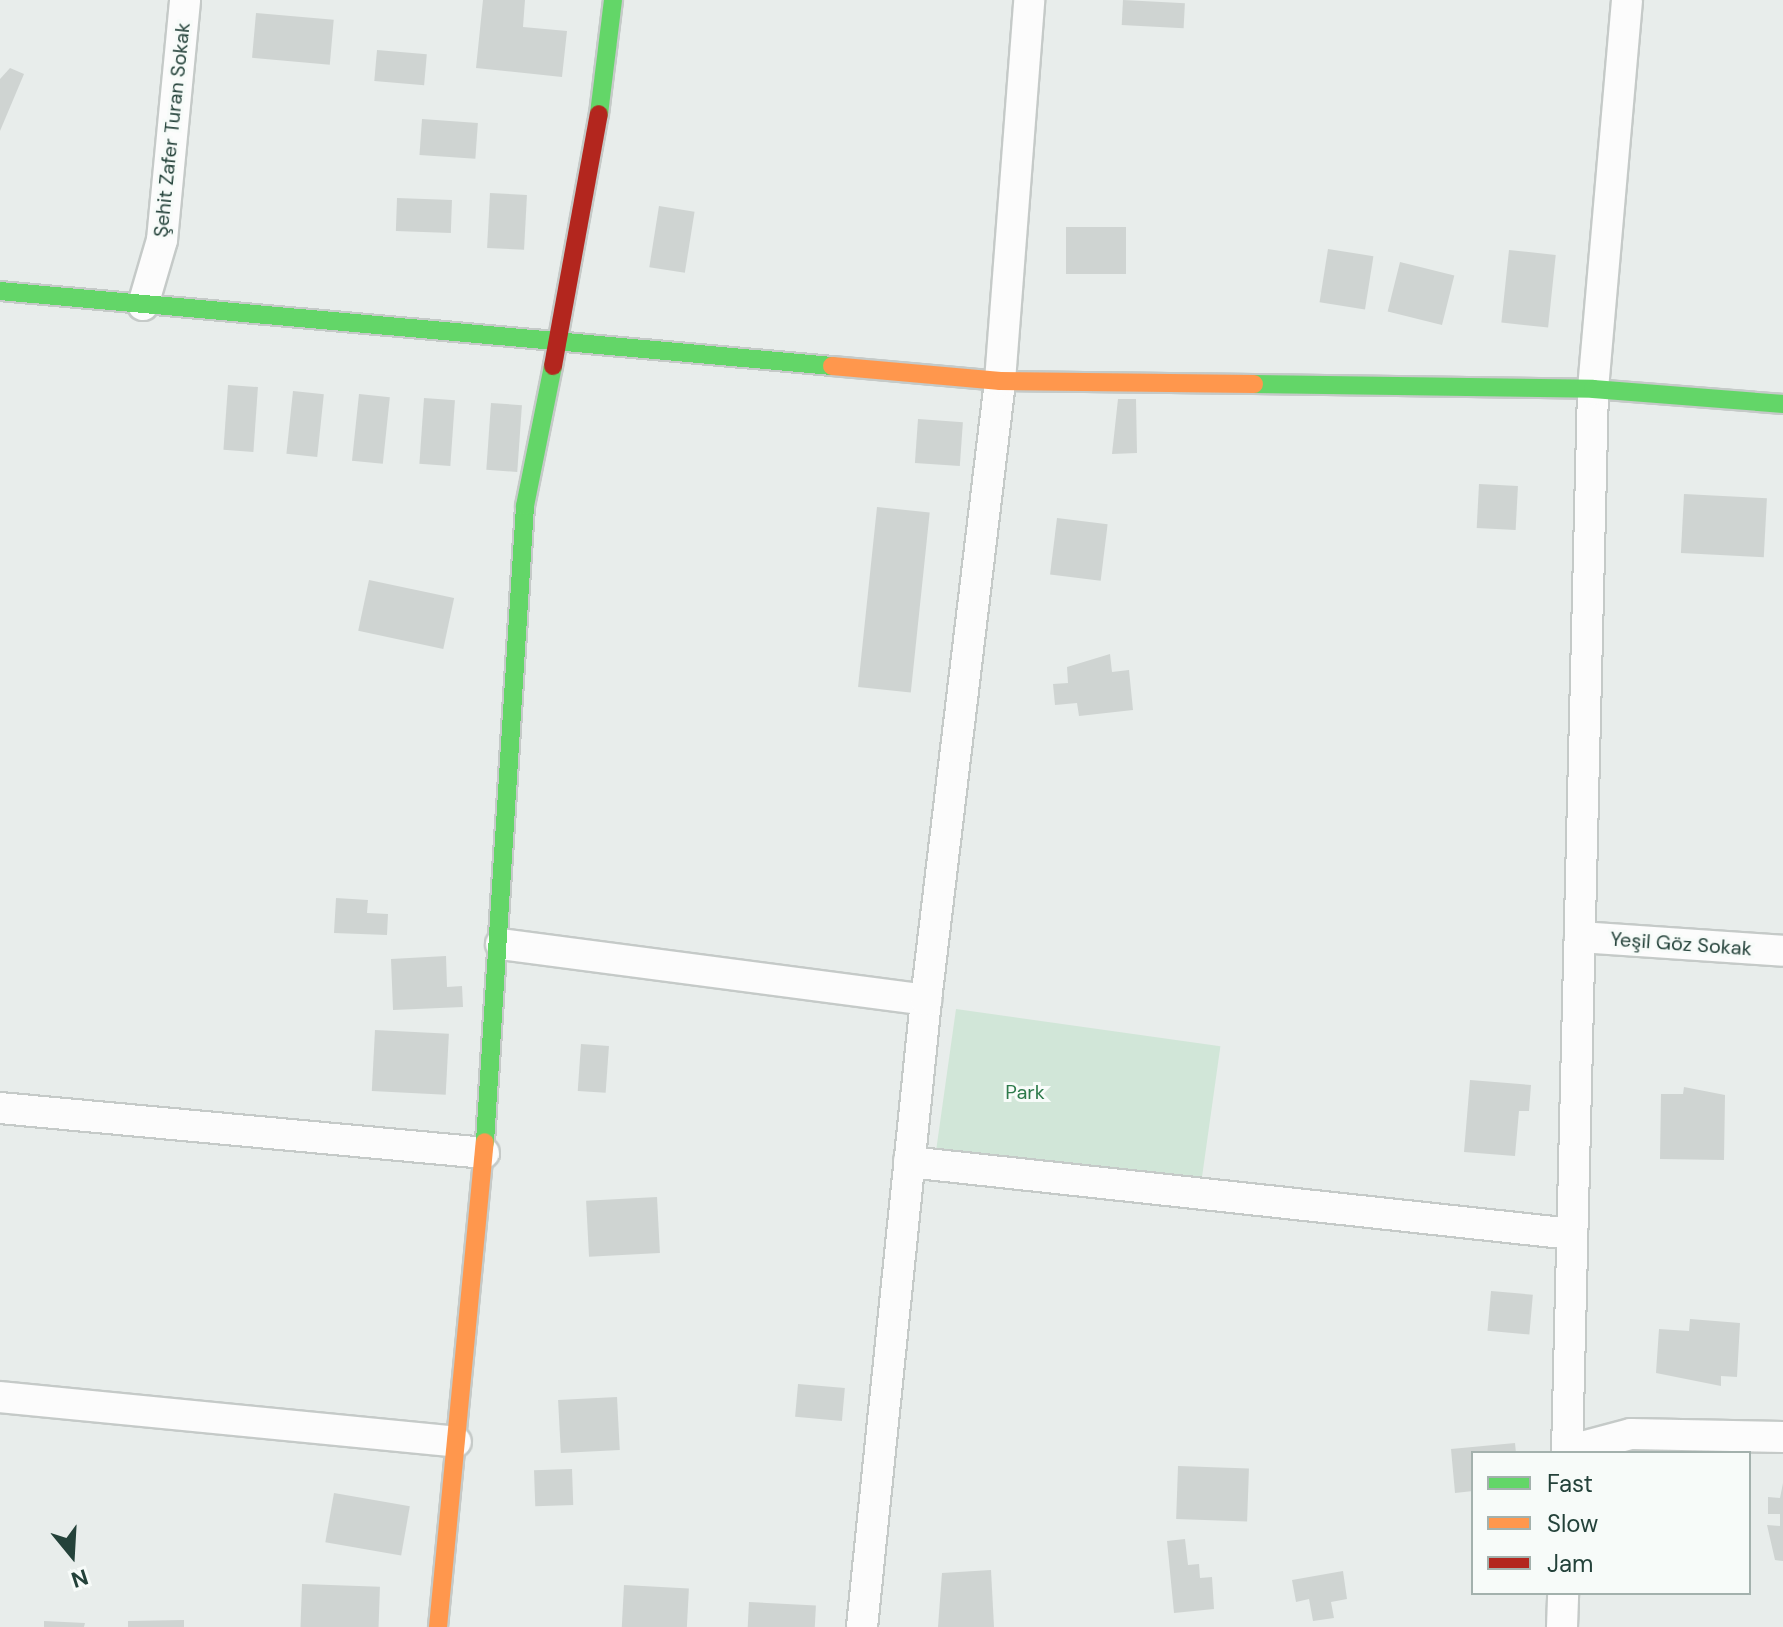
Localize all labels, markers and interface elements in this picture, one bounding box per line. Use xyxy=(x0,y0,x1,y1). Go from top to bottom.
street label: Şehit Zafer Turan Sokak xyxy=(149,21,195,239)
street label: Yeşil Göz Sokak xyxy=(1609,927,1753,961)
park label: Park xyxy=(1005,1080,1045,1104)
legend xyxy=(1471,1451,1751,1595)
text: Fast xyxy=(1547,1468,1593,1499)
text: Slow xyxy=(1547,1508,1598,1539)
north arrow xyxy=(32,1515,112,1595)
text: Jam xyxy=(1547,1548,1593,1579)
text: N xyxy=(67,1562,92,1595)

